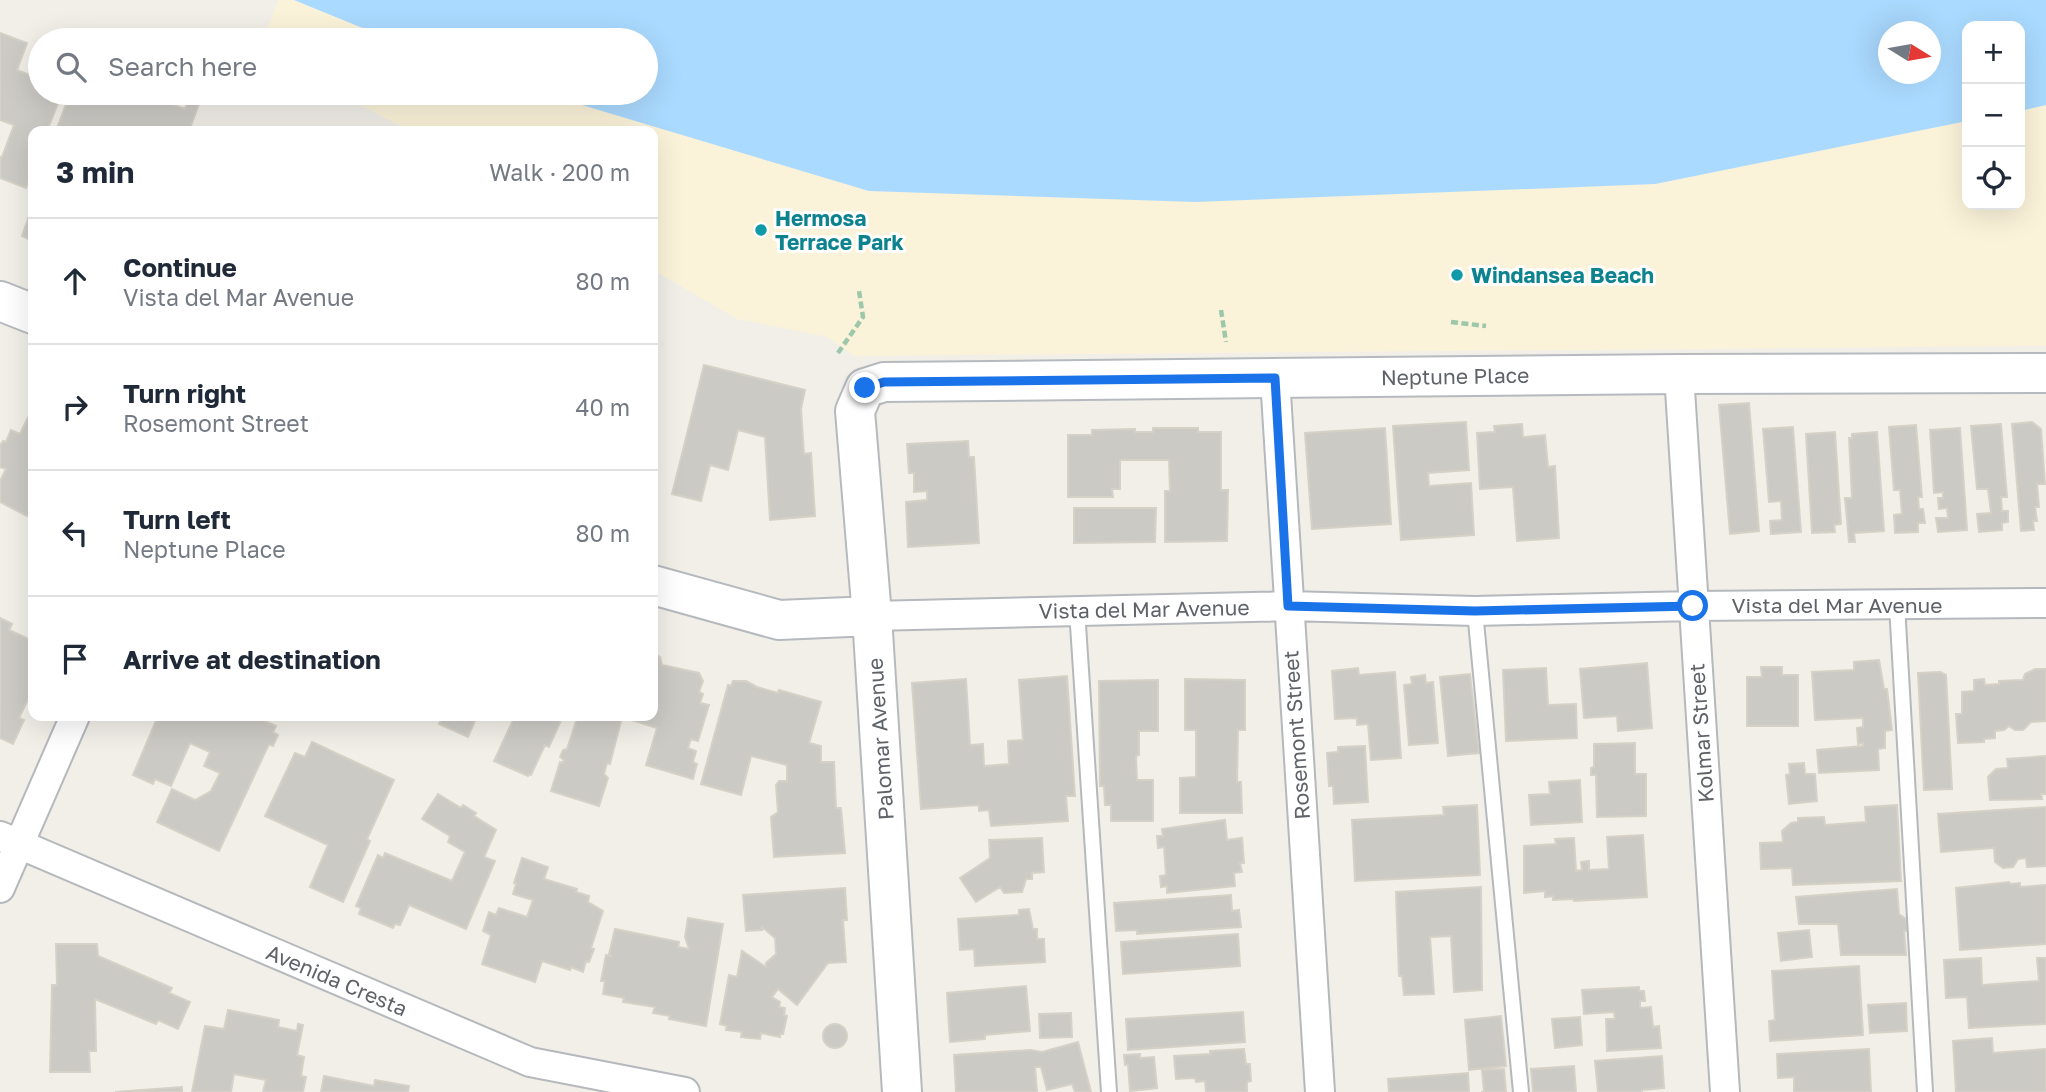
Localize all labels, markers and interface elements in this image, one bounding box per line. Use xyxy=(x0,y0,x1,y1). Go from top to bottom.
north arrow xyxy=(1878,21,1941,84)
map controls xyxy=(1962,21,2025,210)
button: + xyxy=(1962,21,2025,84)
search box xyxy=(28,28,658,105)
icon: search xyxy=(52,48,90,86)
text: Search here xyxy=(108,51,257,82)
button: − xyxy=(1962,84,2025,147)
button: locate xyxy=(1962,147,2025,210)
text: 3 min xyxy=(56,154,134,190)
text: Walk · 200 m xyxy=(489,158,630,186)
place label: Hermosa Terrace Park xyxy=(775,205,904,255)
marker: Hermosa Terrace Park xyxy=(753,222,769,238)
text: Continue xyxy=(123,252,237,283)
icon: ahead xyxy=(56,262,94,300)
place label: Windansea Beach xyxy=(1471,262,1654,288)
text: 80 m xyxy=(576,267,630,295)
marker: Windansea Beach xyxy=(1449,267,1465,283)
text: Vista del Mar Avenue xyxy=(123,283,354,311)
street label: Neptune Place xyxy=(1381,362,1529,390)
route end xyxy=(849,372,880,403)
text: Turn right xyxy=(123,378,246,409)
icon: right xyxy=(56,388,94,426)
text: 40 m xyxy=(576,393,630,421)
text: Rosemont Street xyxy=(123,409,309,437)
text: Turn left xyxy=(123,504,231,535)
icon: left xyxy=(56,514,94,552)
text: 80 m xyxy=(576,519,630,547)
text: Neptune Place xyxy=(123,535,286,563)
route start xyxy=(1677,590,1708,621)
street label: Vista del Mar Avenue xyxy=(1732,592,1942,618)
street label: Vista del Mar Avenue xyxy=(1038,594,1250,624)
icon: arrive xyxy=(56,640,94,678)
text: Arrive at destination xyxy=(123,644,381,675)
street label: Rosemont Street xyxy=(1277,649,1315,821)
street label: Palomar Avenue xyxy=(861,657,899,821)
street label: Kolmar Street xyxy=(1683,663,1719,803)
street label: Avenida Cresta xyxy=(263,939,411,1021)

